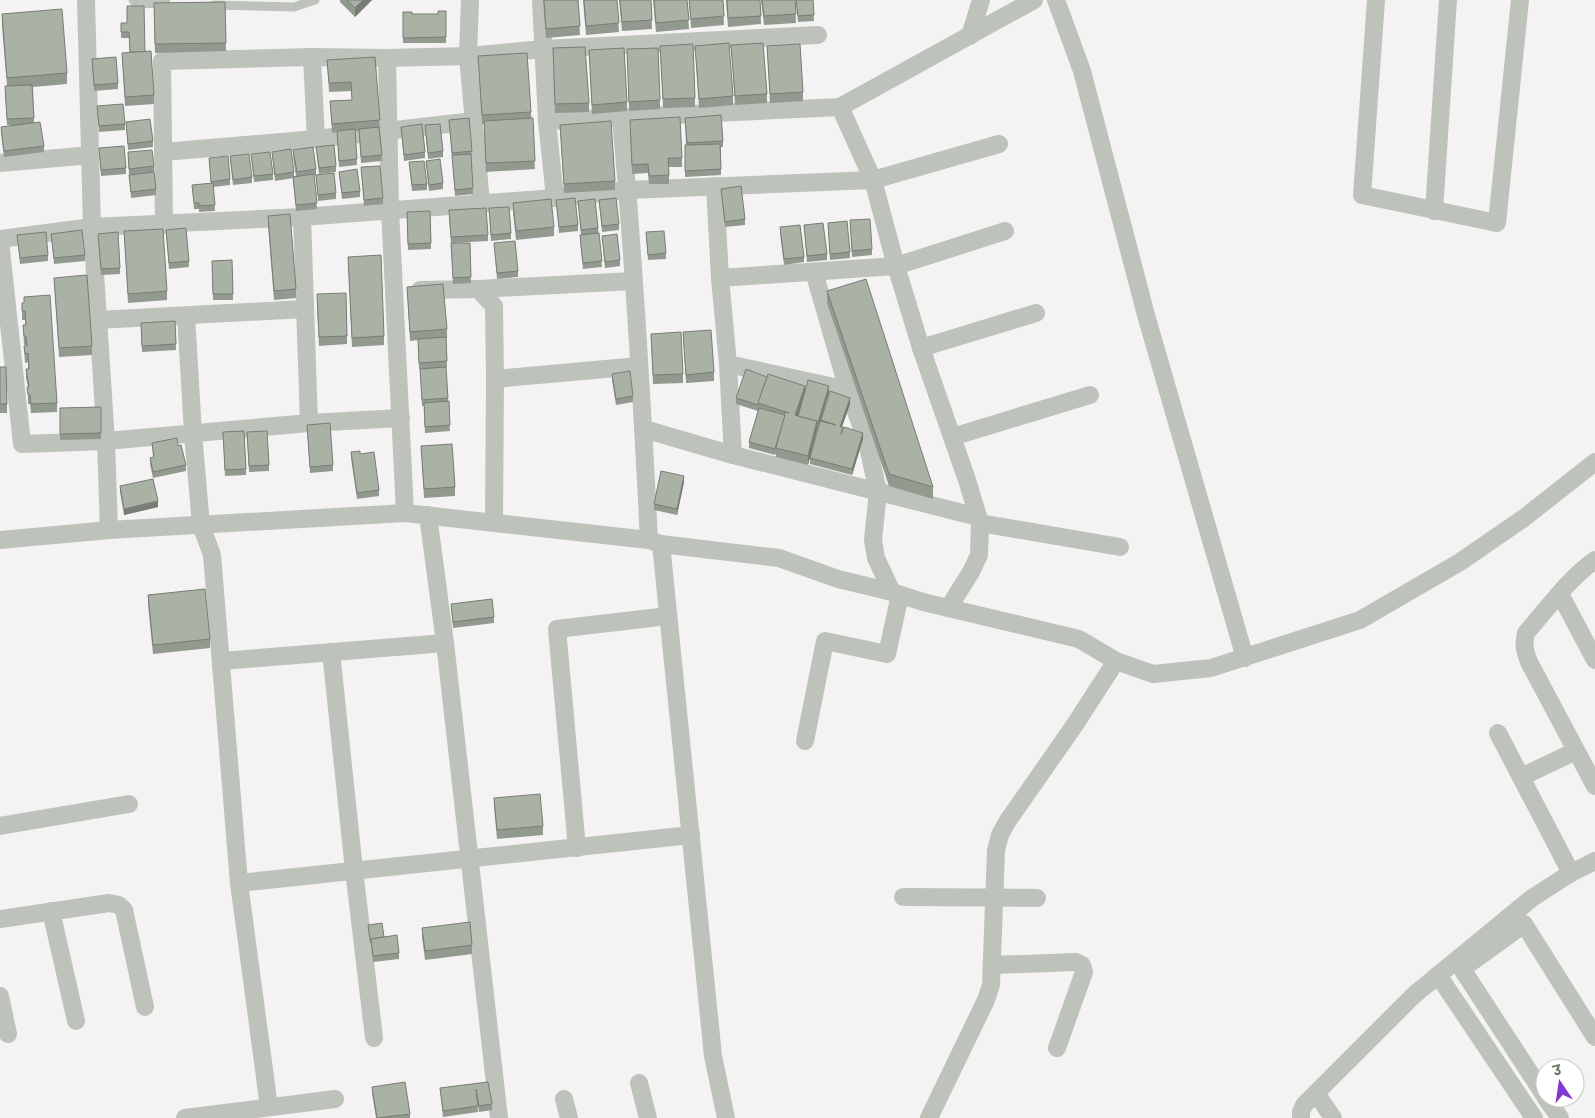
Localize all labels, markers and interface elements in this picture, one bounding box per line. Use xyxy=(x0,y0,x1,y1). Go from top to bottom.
north arrow xyxy=(1535,1058,1585,1108)
text: उ xyxy=(1550,1059,1564,1081)

